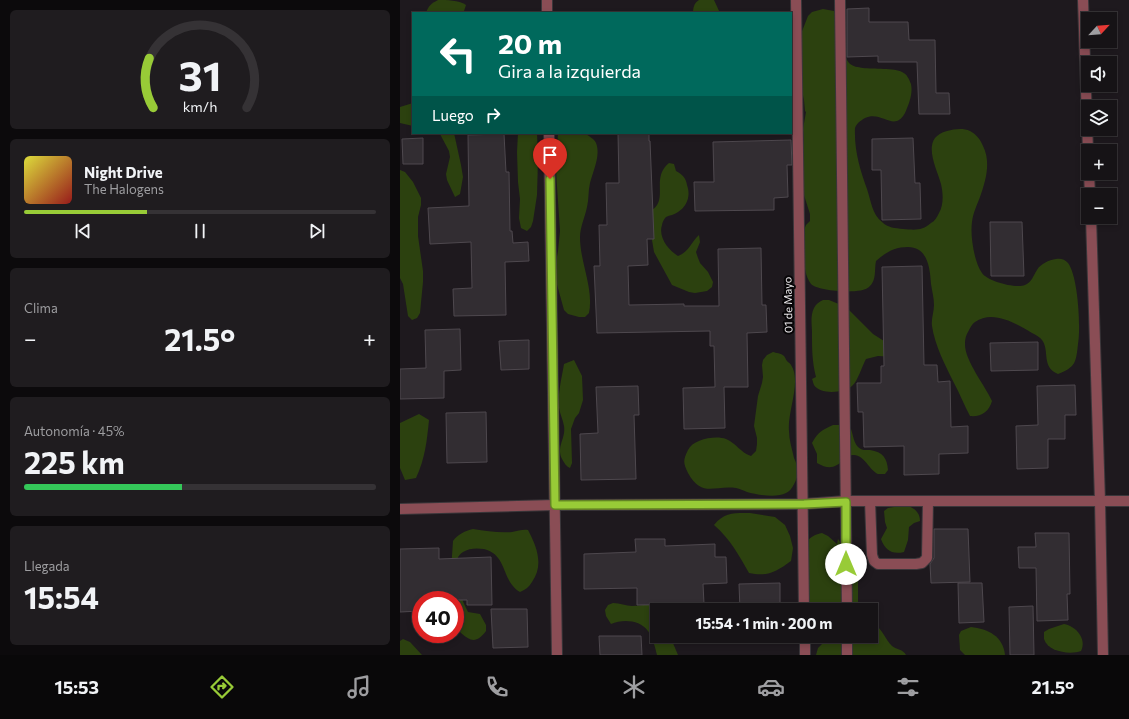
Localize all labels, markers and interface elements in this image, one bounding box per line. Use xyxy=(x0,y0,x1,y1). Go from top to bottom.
north arrow xyxy=(1081,12,1117,48)
map controls xyxy=(1081,12,1117,224)
text: 20 m xyxy=(498,26,562,60)
icon: left xyxy=(432,28,484,80)
text: 31 xyxy=(178,48,222,99)
button: sound xyxy=(1081,56,1117,92)
text: Gira a la izquierda xyxy=(498,60,641,82)
text: km/h xyxy=(183,96,217,114)
button: layers xyxy=(1081,100,1117,136)
icon: right xyxy=(482,104,504,126)
text: Luego xyxy=(432,106,474,124)
pin xyxy=(533,138,567,179)
icon: arrive xyxy=(539,144,561,166)
button: + xyxy=(1081,144,1117,180)
text: Night Drive xyxy=(84,163,163,181)
text: The Halogens xyxy=(84,181,164,197)
button: − xyxy=(1081,188,1117,224)
icon: previous xyxy=(72,220,94,242)
icon: pause xyxy=(189,220,211,242)
icon: next xyxy=(306,220,328,242)
street label: 01 de Mayo xyxy=(781,276,794,333)
text: Clima xyxy=(24,300,58,316)
text: 21.5° xyxy=(164,320,235,357)
text: − xyxy=(24,325,37,352)
text: + xyxy=(363,325,376,352)
text: Autonomía · 45% xyxy=(24,423,125,439)
text: 225 km xyxy=(24,443,125,480)
position arrow xyxy=(825,543,867,585)
text: Llegada xyxy=(24,558,70,574)
text: 15:54 xyxy=(24,578,99,615)
speed limit sign: 40 xyxy=(412,591,464,643)
text: 15:54 · 1 min · 200 m xyxy=(696,614,832,632)
icon: directions xyxy=(208,673,236,701)
icon: music xyxy=(345,673,373,701)
icon: phone xyxy=(483,673,511,701)
icon: climate xyxy=(620,673,648,701)
icon: car xyxy=(757,673,785,701)
icon: filters xyxy=(894,673,922,701)
text: 15:53 xyxy=(55,676,99,698)
text: 21.5° xyxy=(1032,676,1074,698)

